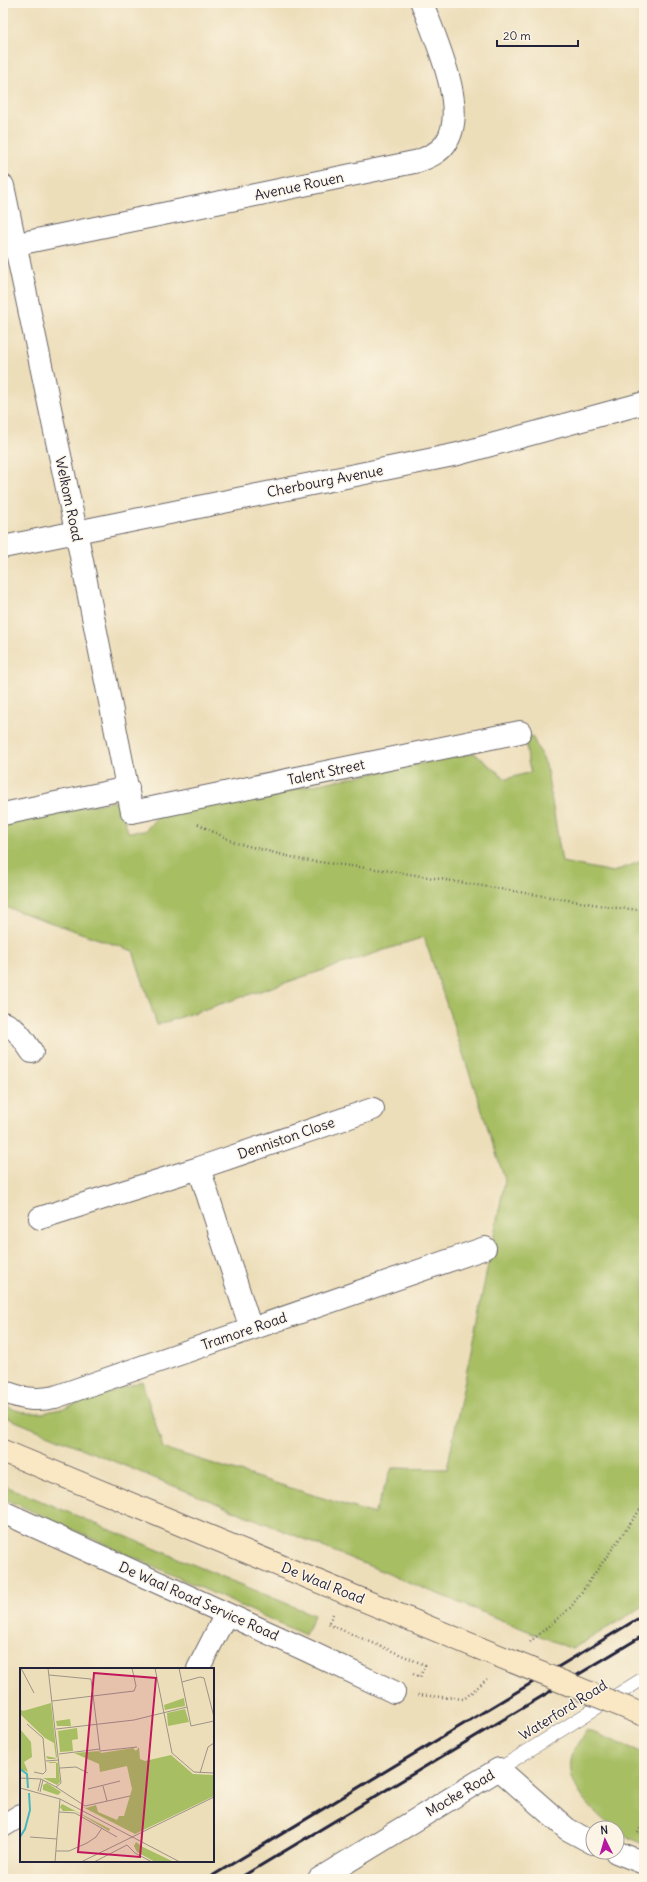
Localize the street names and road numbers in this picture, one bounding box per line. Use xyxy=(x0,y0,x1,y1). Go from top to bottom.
street label: Avenue Rouen xyxy=(253,168,345,204)
street label: Welkom Road xyxy=(51,455,87,543)
street label: Cherbourg Avenue xyxy=(265,461,385,501)
street label: Talent Street xyxy=(286,755,367,789)
street label: Denniston Close xyxy=(235,1113,337,1163)
street label: Tramore Road xyxy=(199,1308,289,1354)
street label: De Waal Road Service Road xyxy=(116,1558,282,1644)
street label: De Waal Road xyxy=(279,1558,367,1608)
street label: Waterford Road xyxy=(516,1676,610,1744)
street label: Mocke Road xyxy=(422,1765,498,1821)

